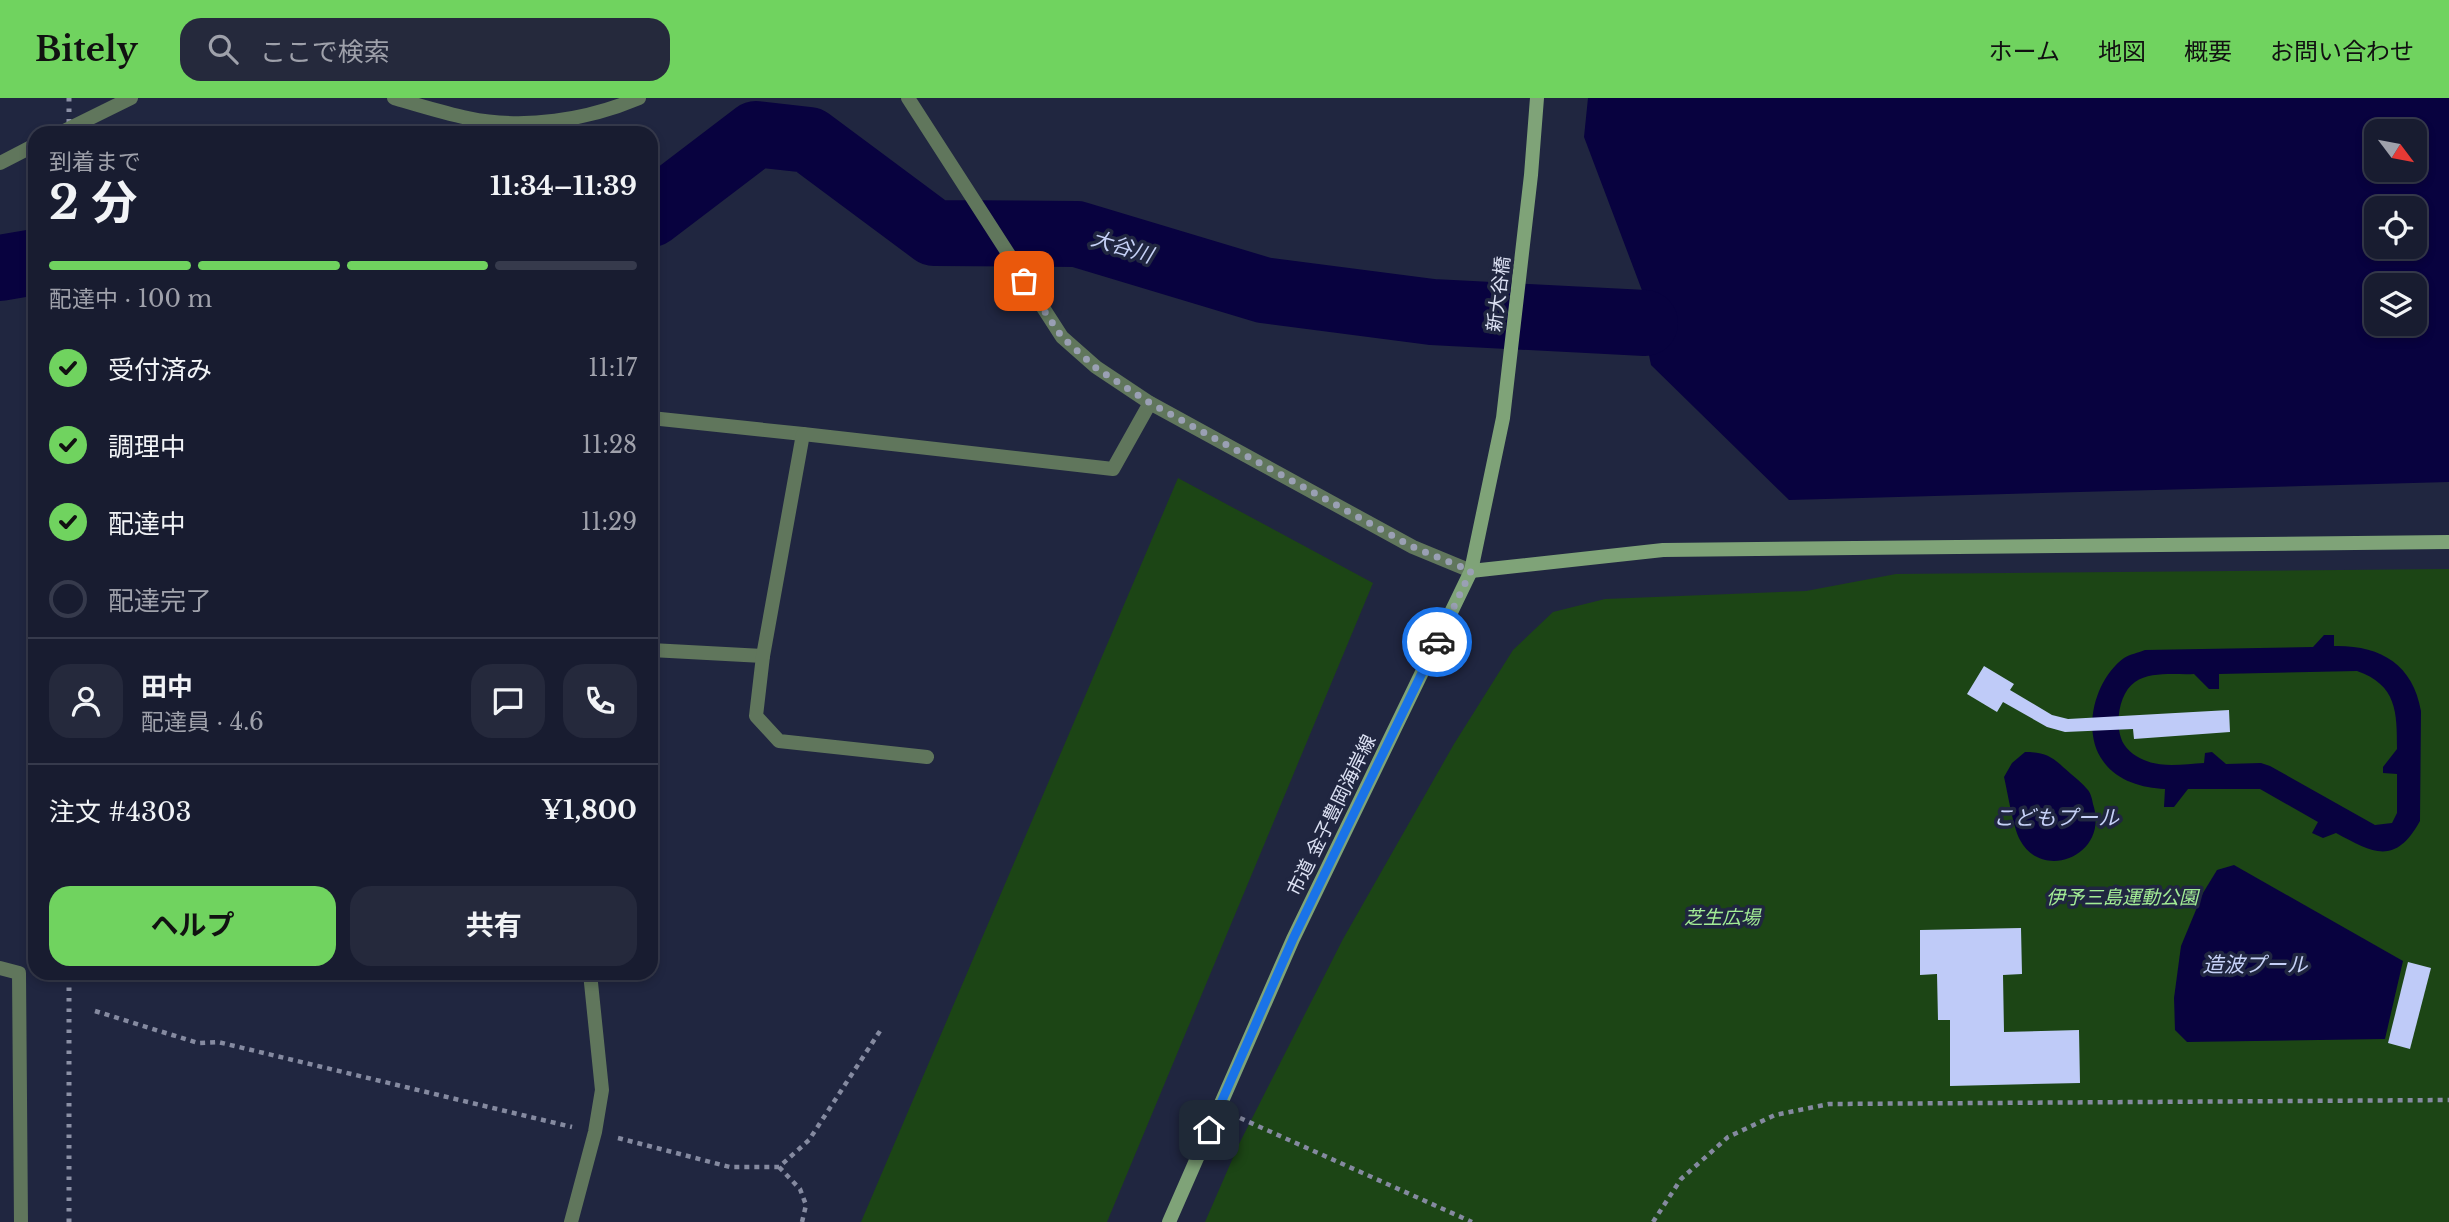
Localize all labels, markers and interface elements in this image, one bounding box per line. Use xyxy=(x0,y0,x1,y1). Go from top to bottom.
search box xyxy=(180,18,670,81)
text: Bitely xyxy=(35,29,138,70)
icon: search xyxy=(204,30,242,68)
text: ここで検索 xyxy=(260,36,390,68)
text: ホーム xyxy=(1989,37,2060,66)
text: 地図 xyxy=(2098,37,2146,66)
text: 概要 xyxy=(2184,37,2232,66)
text: お問い合わせ xyxy=(2270,37,2414,66)
north arrow xyxy=(2364,119,2427,182)
map controls xyxy=(2364,119,2427,336)
text: 到着まで xyxy=(49,148,141,176)
text: 11:34–11:39 xyxy=(490,170,637,202)
text: 2 分 xyxy=(49,174,137,231)
button: locate xyxy=(2364,196,2427,259)
water label: 大谷川 xyxy=(1088,225,1158,269)
pin xyxy=(994,251,1054,311)
street label: 新大谷橋 xyxy=(1482,255,1515,333)
icon: bag xyxy=(1005,262,1043,300)
button: layers xyxy=(2364,273,2427,336)
text: 配達中 · 100 m xyxy=(49,285,212,313)
icon: check xyxy=(49,349,87,387)
text: 受付済み xyxy=(108,354,212,386)
text: 11:17 xyxy=(588,354,637,382)
icon: check xyxy=(49,426,87,464)
text: 調理中 xyxy=(108,431,186,463)
text: 11:28 xyxy=(582,431,637,459)
icon: check xyxy=(49,503,87,541)
text: 配達中 xyxy=(108,508,186,540)
text: 11:29 xyxy=(581,508,637,536)
text: 配達完了 xyxy=(108,585,212,617)
courier xyxy=(1402,607,1472,677)
icon: car xyxy=(1418,623,1456,661)
button: person xyxy=(49,664,123,738)
button: chat xyxy=(471,664,545,738)
button: phone xyxy=(563,664,637,738)
text: 田中 xyxy=(141,671,193,703)
text: 配達員 · 4.6 xyxy=(141,708,264,736)
street label: 市道 金子豊岡海岸線 xyxy=(1282,731,1380,900)
text: ¥1,800 xyxy=(541,794,637,826)
text: 注文 #4303 xyxy=(49,796,192,828)
water label: こどもプール xyxy=(1993,805,2120,831)
button: ヘルプ xyxy=(49,886,336,966)
button: 共有 xyxy=(350,886,637,966)
park label: 伊予三島運動公園 xyxy=(2046,886,2201,909)
park label: 芝生広場 xyxy=(1684,906,1762,929)
water label: 造波プール xyxy=(2203,952,2308,978)
pin xyxy=(1179,1100,1239,1160)
icon: home xyxy=(1190,1111,1228,1149)

